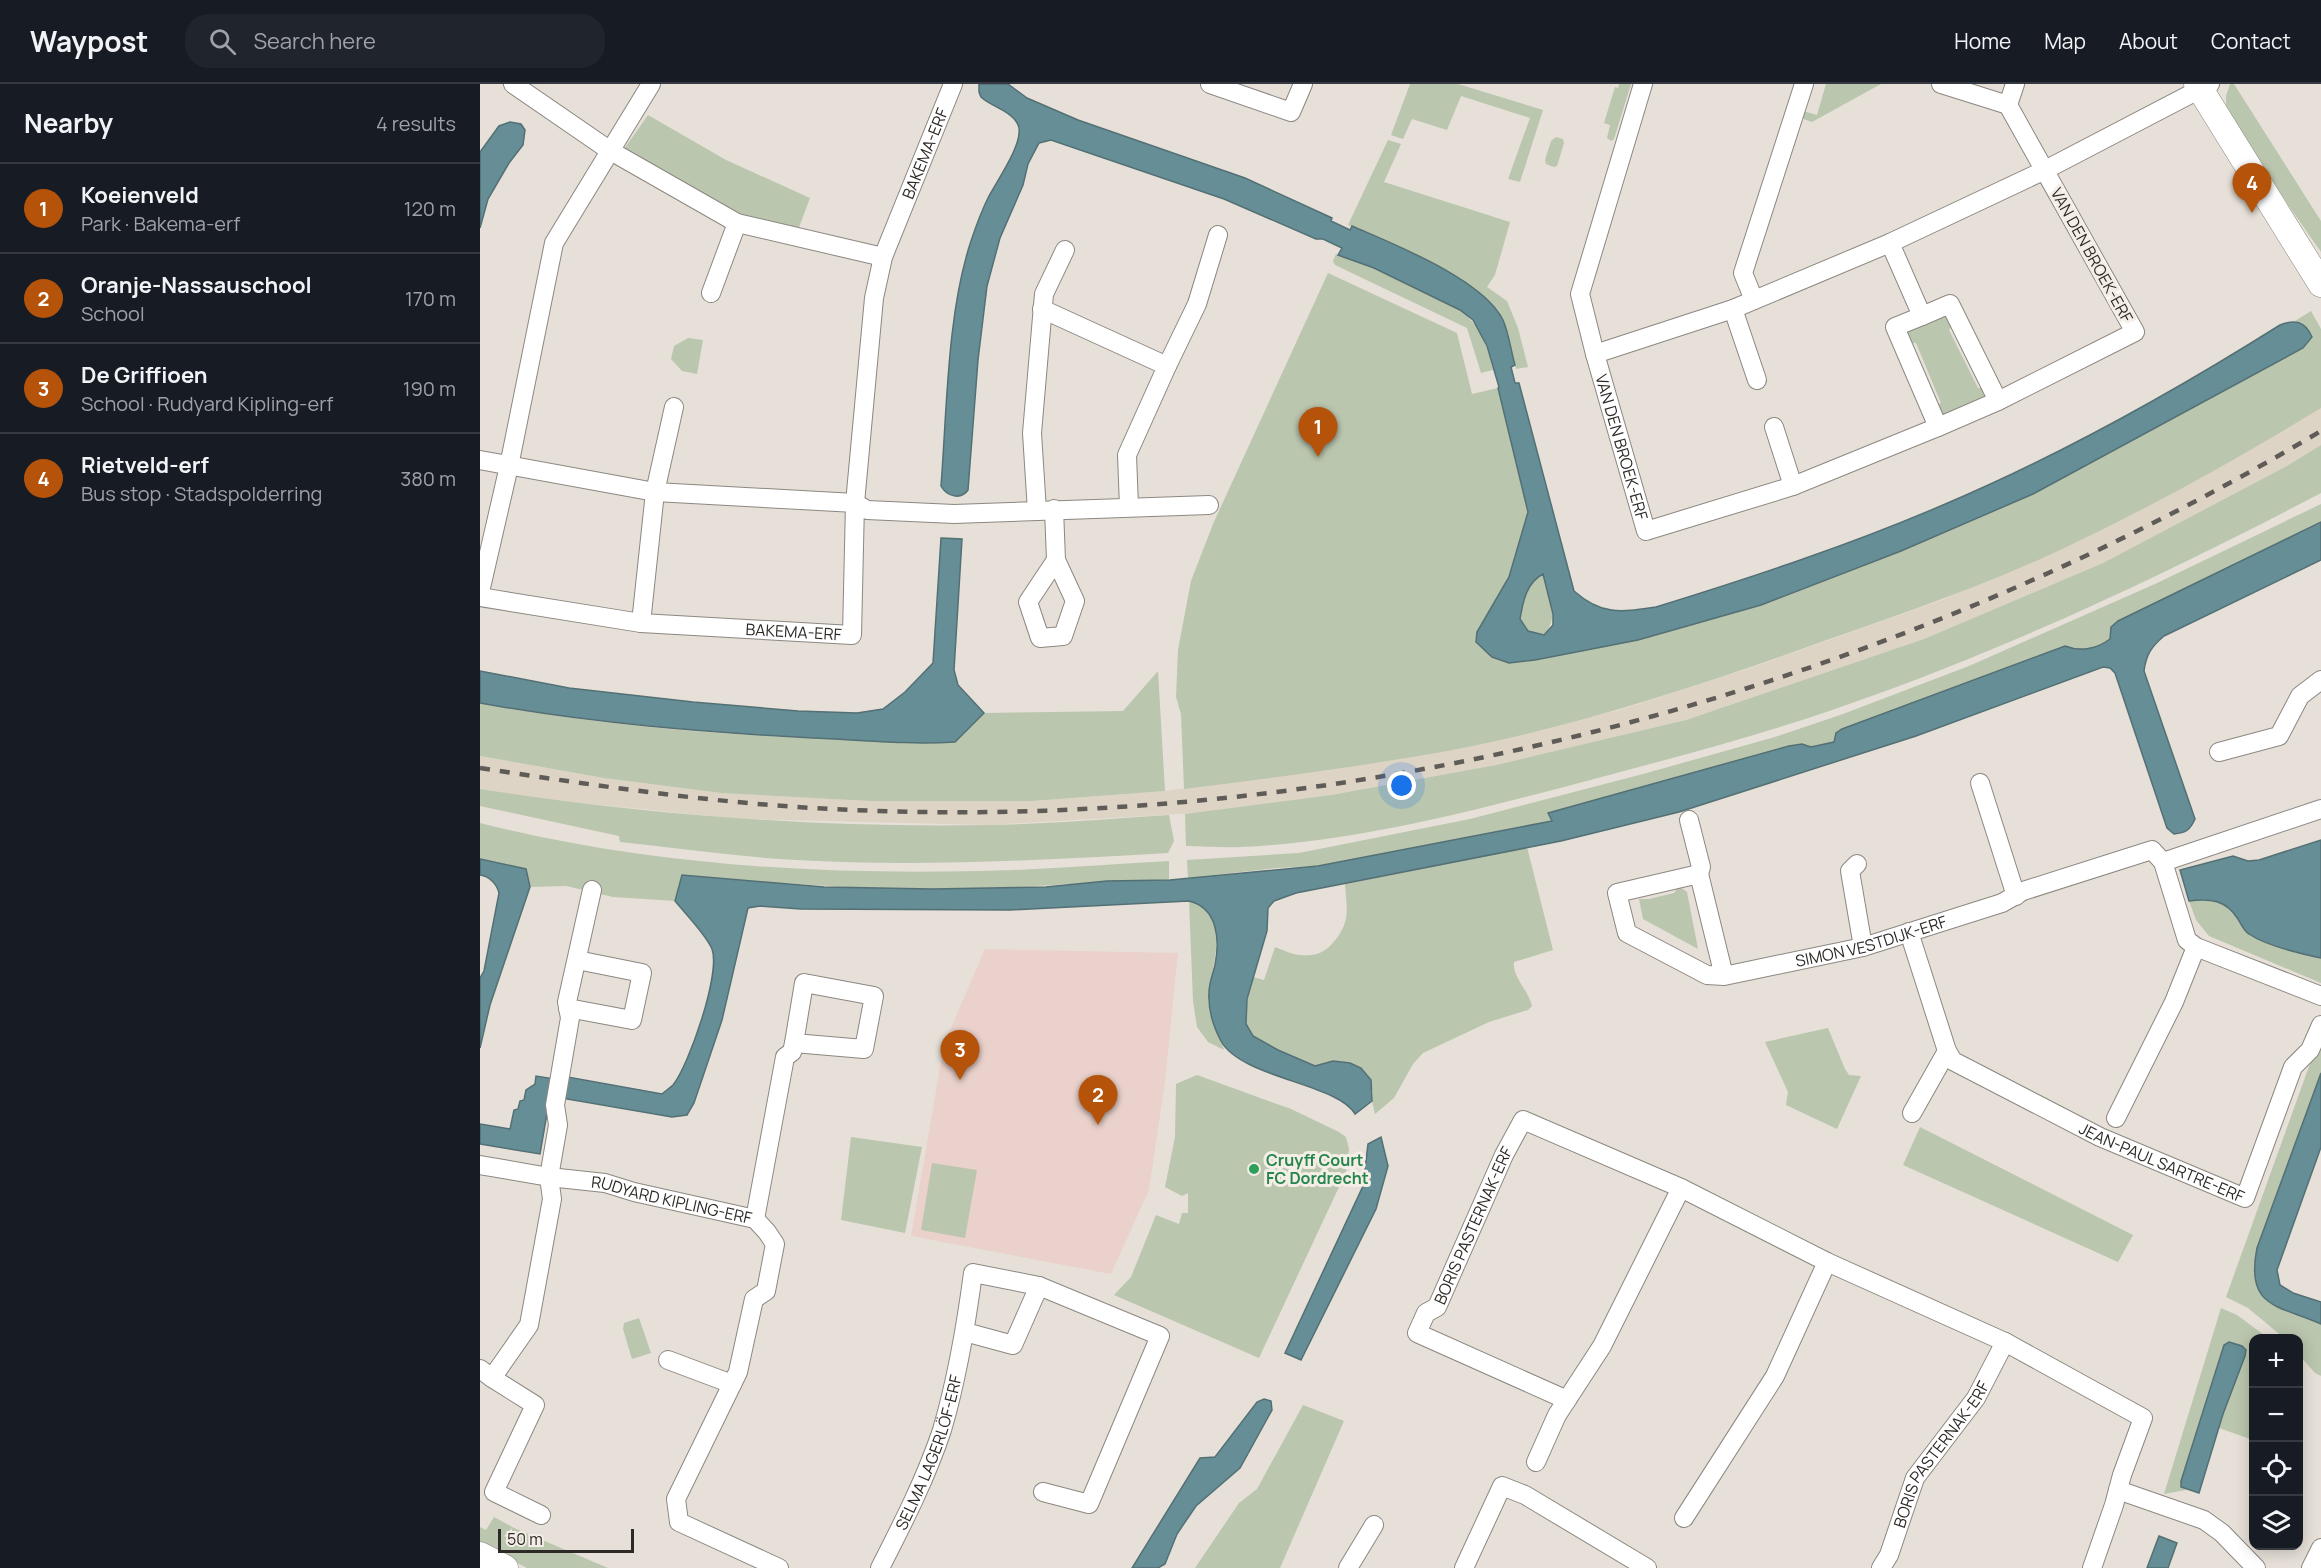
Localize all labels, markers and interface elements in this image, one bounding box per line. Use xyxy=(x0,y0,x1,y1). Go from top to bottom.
search box xyxy=(185,14,605,68)
text: Waypost xyxy=(30,22,149,60)
icon: search xyxy=(206,25,239,58)
text: Search here xyxy=(254,26,376,56)
text: Home xyxy=(1954,27,2011,55)
text: Map xyxy=(2044,27,2086,55)
text: About xyxy=(2119,27,2178,55)
text: Contact xyxy=(2211,27,2291,55)
text: Nearby xyxy=(24,105,113,141)
street label: BAKEMA-ERF xyxy=(897,105,953,202)
text: 4 results xyxy=(376,110,456,137)
pin: 4 xyxy=(2232,164,2272,213)
text: Koeienveld xyxy=(81,180,199,210)
street label: VAN DEN BROEK-ERF xyxy=(2046,184,2138,326)
text: 1 xyxy=(39,195,48,222)
text: 120 m xyxy=(404,195,456,222)
text: Park · Bakema-erf xyxy=(81,210,240,237)
text: Oranje-Nassauschool xyxy=(81,270,312,300)
text: 2 xyxy=(38,285,49,312)
text: 170 m xyxy=(405,285,456,312)
text: School xyxy=(81,300,145,327)
text: De Griffioen xyxy=(81,360,208,390)
street label: VAN DEN BROEK-ERF xyxy=(1590,372,1653,523)
text: 3 xyxy=(38,375,49,402)
text: 190 m xyxy=(403,375,456,402)
text: School · Rudyard Kipling-erf xyxy=(81,390,333,417)
pin: 1 xyxy=(1298,408,1338,457)
text: Rietveld-erf xyxy=(81,450,209,480)
text: 4 xyxy=(37,465,50,492)
text: 380 m xyxy=(400,465,456,492)
text: Bus stop · Stadspolderring xyxy=(81,480,322,507)
street label: BAKEMA-ERF xyxy=(745,618,842,645)
your location xyxy=(1387,771,1416,800)
street label: SIMON VESTDIJK-ERF xyxy=(1793,910,1949,972)
pin: 3 xyxy=(940,1030,980,1080)
pin: 2 xyxy=(1078,1076,1118,1125)
street label: JEAN-PAUL SARTRE-ERF xyxy=(2075,1117,2248,1208)
street label: BORIS PASTERNAK-ERF xyxy=(1429,1142,1518,1308)
place label: Cruyff Court FC Dordrecht xyxy=(1266,1149,1369,1189)
marker: Cruyff Court FC Dordrecht xyxy=(1247,1162,1261,1176)
street label: RUDYARD KIPLING-ERF xyxy=(590,1171,754,1229)
map controls xyxy=(2249,1334,2303,1550)
button: + xyxy=(2249,1334,2303,1388)
street label: SELMA LAGERLÖF-ERF xyxy=(890,1373,967,1534)
street label: BORIS PASTERNAK-ERF xyxy=(1888,1377,1994,1530)
button: − xyxy=(2249,1388,2303,1442)
button: locate xyxy=(2249,1442,2303,1496)
button: layers xyxy=(2249,1496,2303,1550)
scale bar xyxy=(498,1526,634,1554)
text: 50 m xyxy=(507,1528,543,1550)

